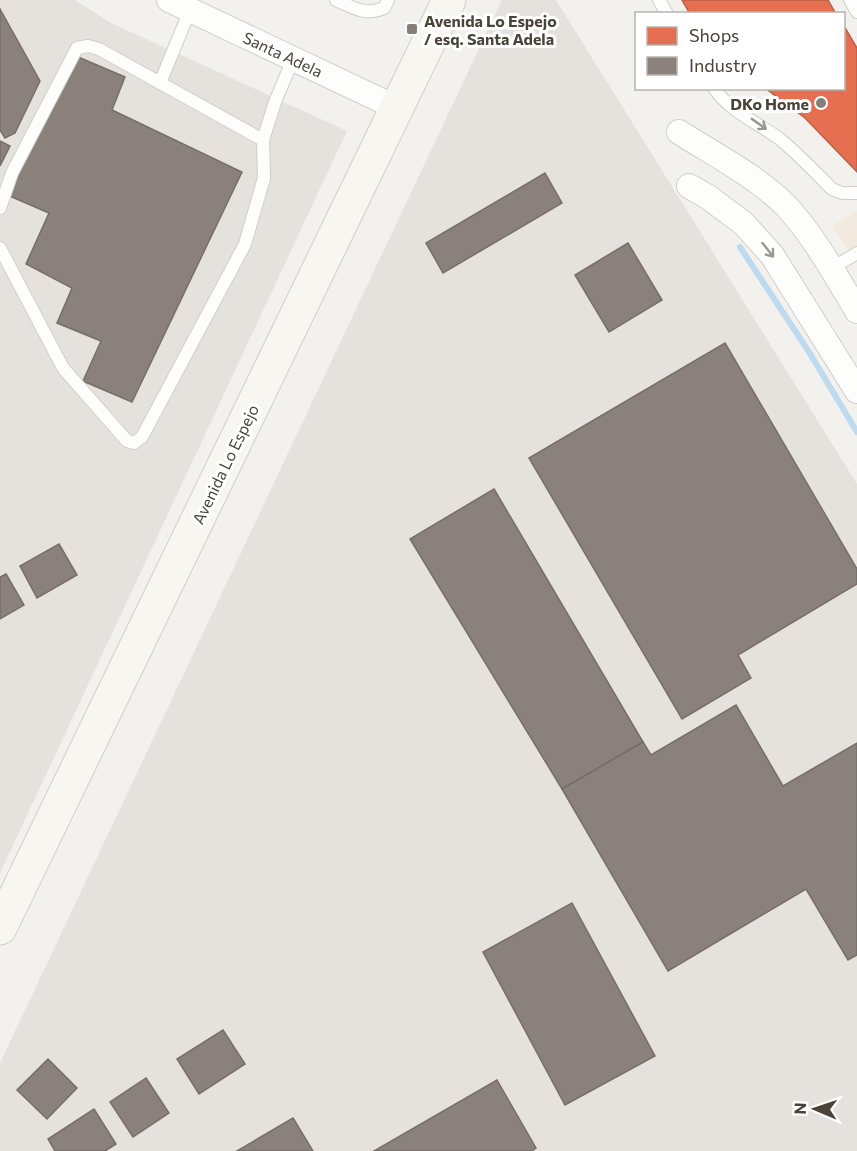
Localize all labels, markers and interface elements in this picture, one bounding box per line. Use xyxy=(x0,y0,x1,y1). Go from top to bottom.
place label: Avenida Lo Espejo / esq. Santa Adela xyxy=(424,11,557,48)
legend xyxy=(635,12,845,90)
marker: Avenida Lo Espejo / esq. Santa Adela xyxy=(405,22,419,36)
text: Shops xyxy=(689,24,739,46)
street label: Santa Adela xyxy=(240,27,326,81)
text: Industry xyxy=(689,54,757,76)
place label: DKo Home xyxy=(730,94,809,113)
marker: DKo Home xyxy=(814,96,828,110)
one-way arrow xyxy=(750,118,767,130)
one-way arrow xyxy=(761,242,774,258)
street label: Avenida Lo Espejo xyxy=(188,401,262,527)
north arrow xyxy=(785,1079,845,1139)
text: N xyxy=(790,1102,809,1115)

